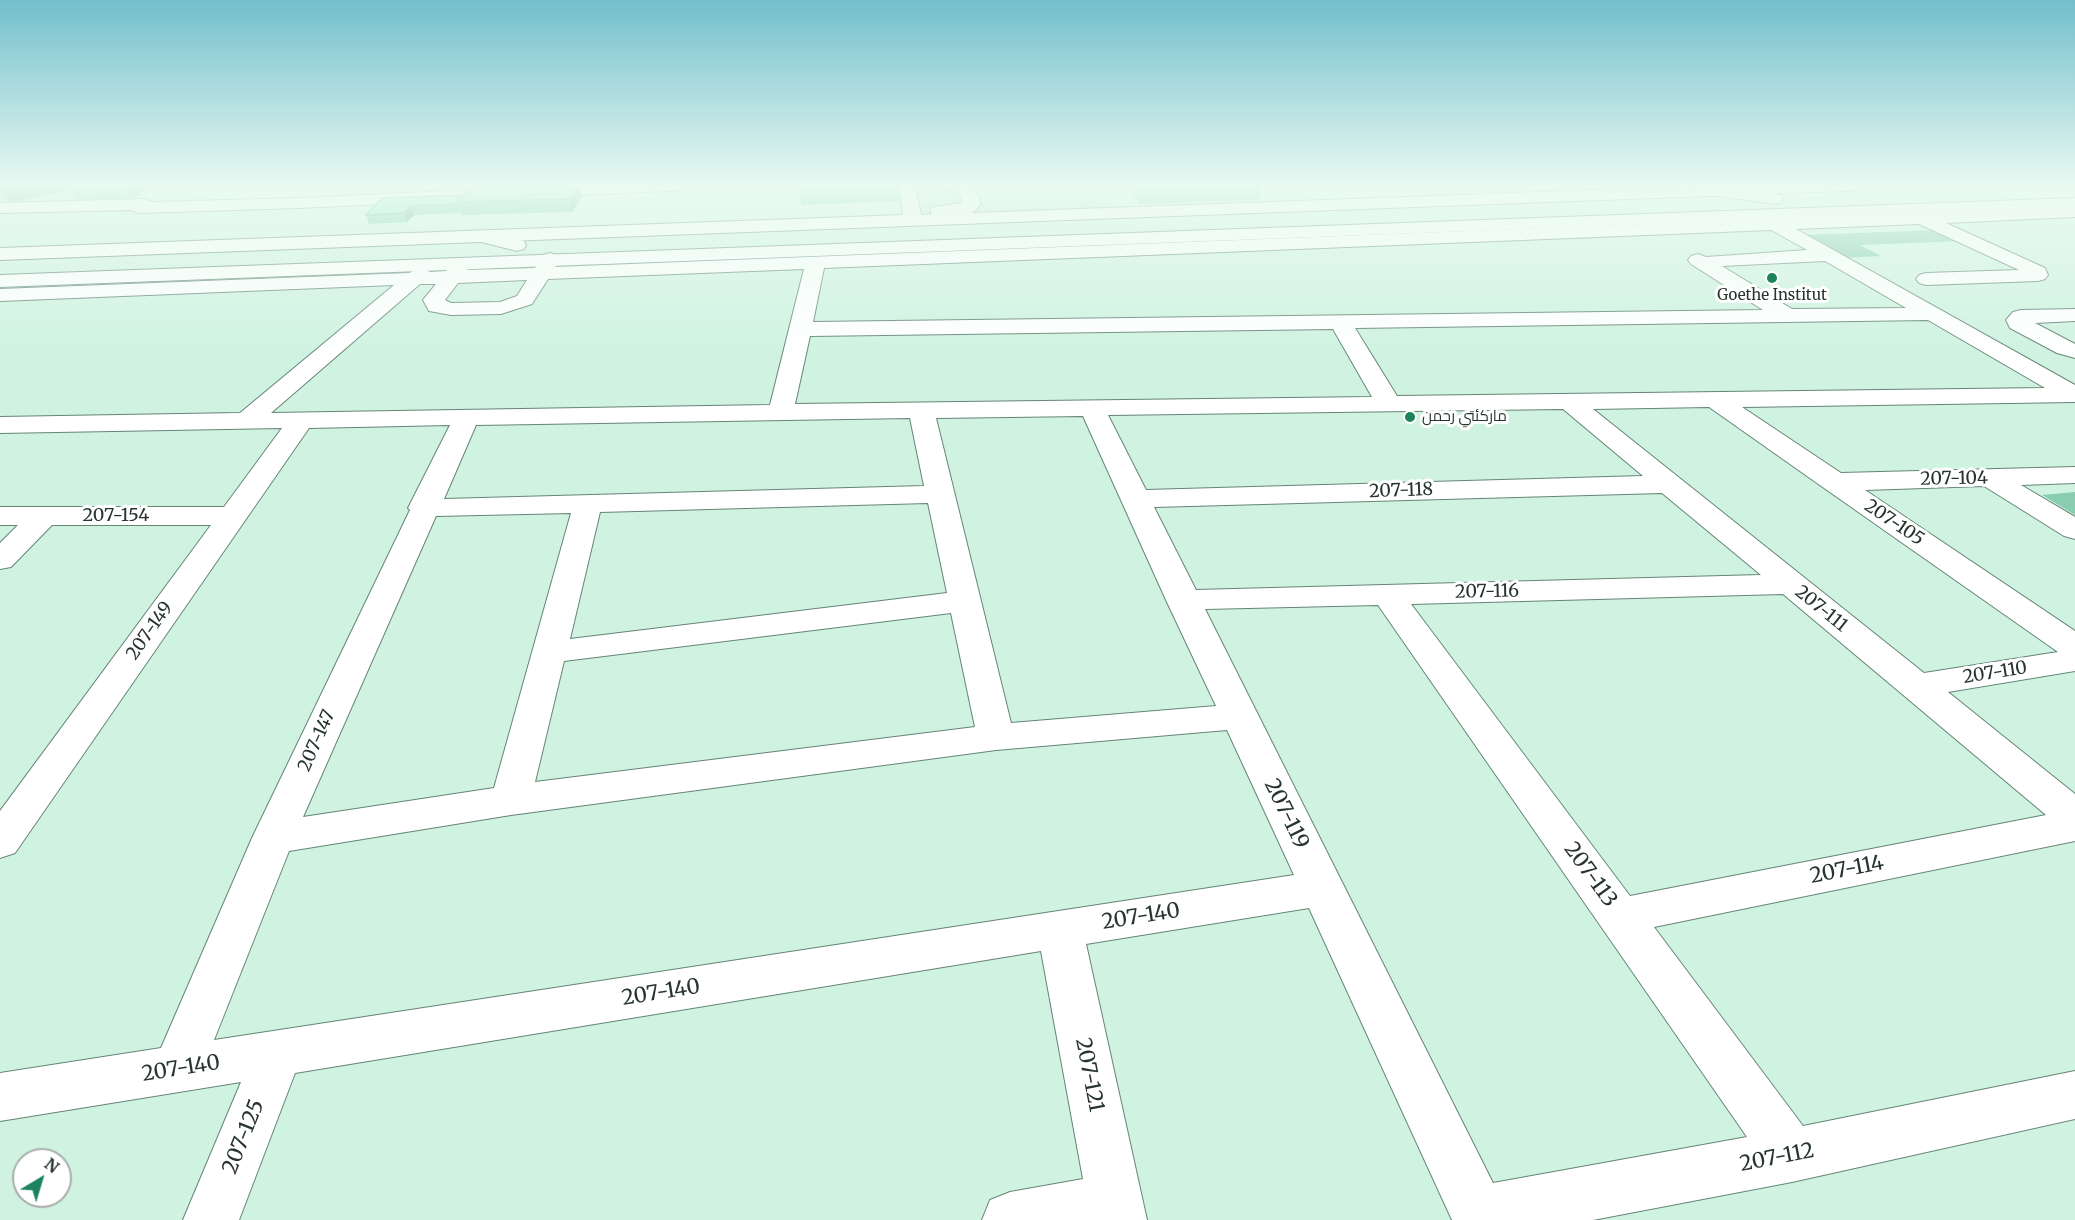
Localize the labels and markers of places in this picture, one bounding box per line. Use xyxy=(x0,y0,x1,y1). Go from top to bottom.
marker: Goethe Institut xyxy=(1765,271,1779,285)
place label: Goethe Institut xyxy=(1717,287,1827,305)
place label: ماركئتي رحمن xyxy=(1422,408,1507,426)
marker: ماركئتي رحمن xyxy=(1403,410,1417,424)

